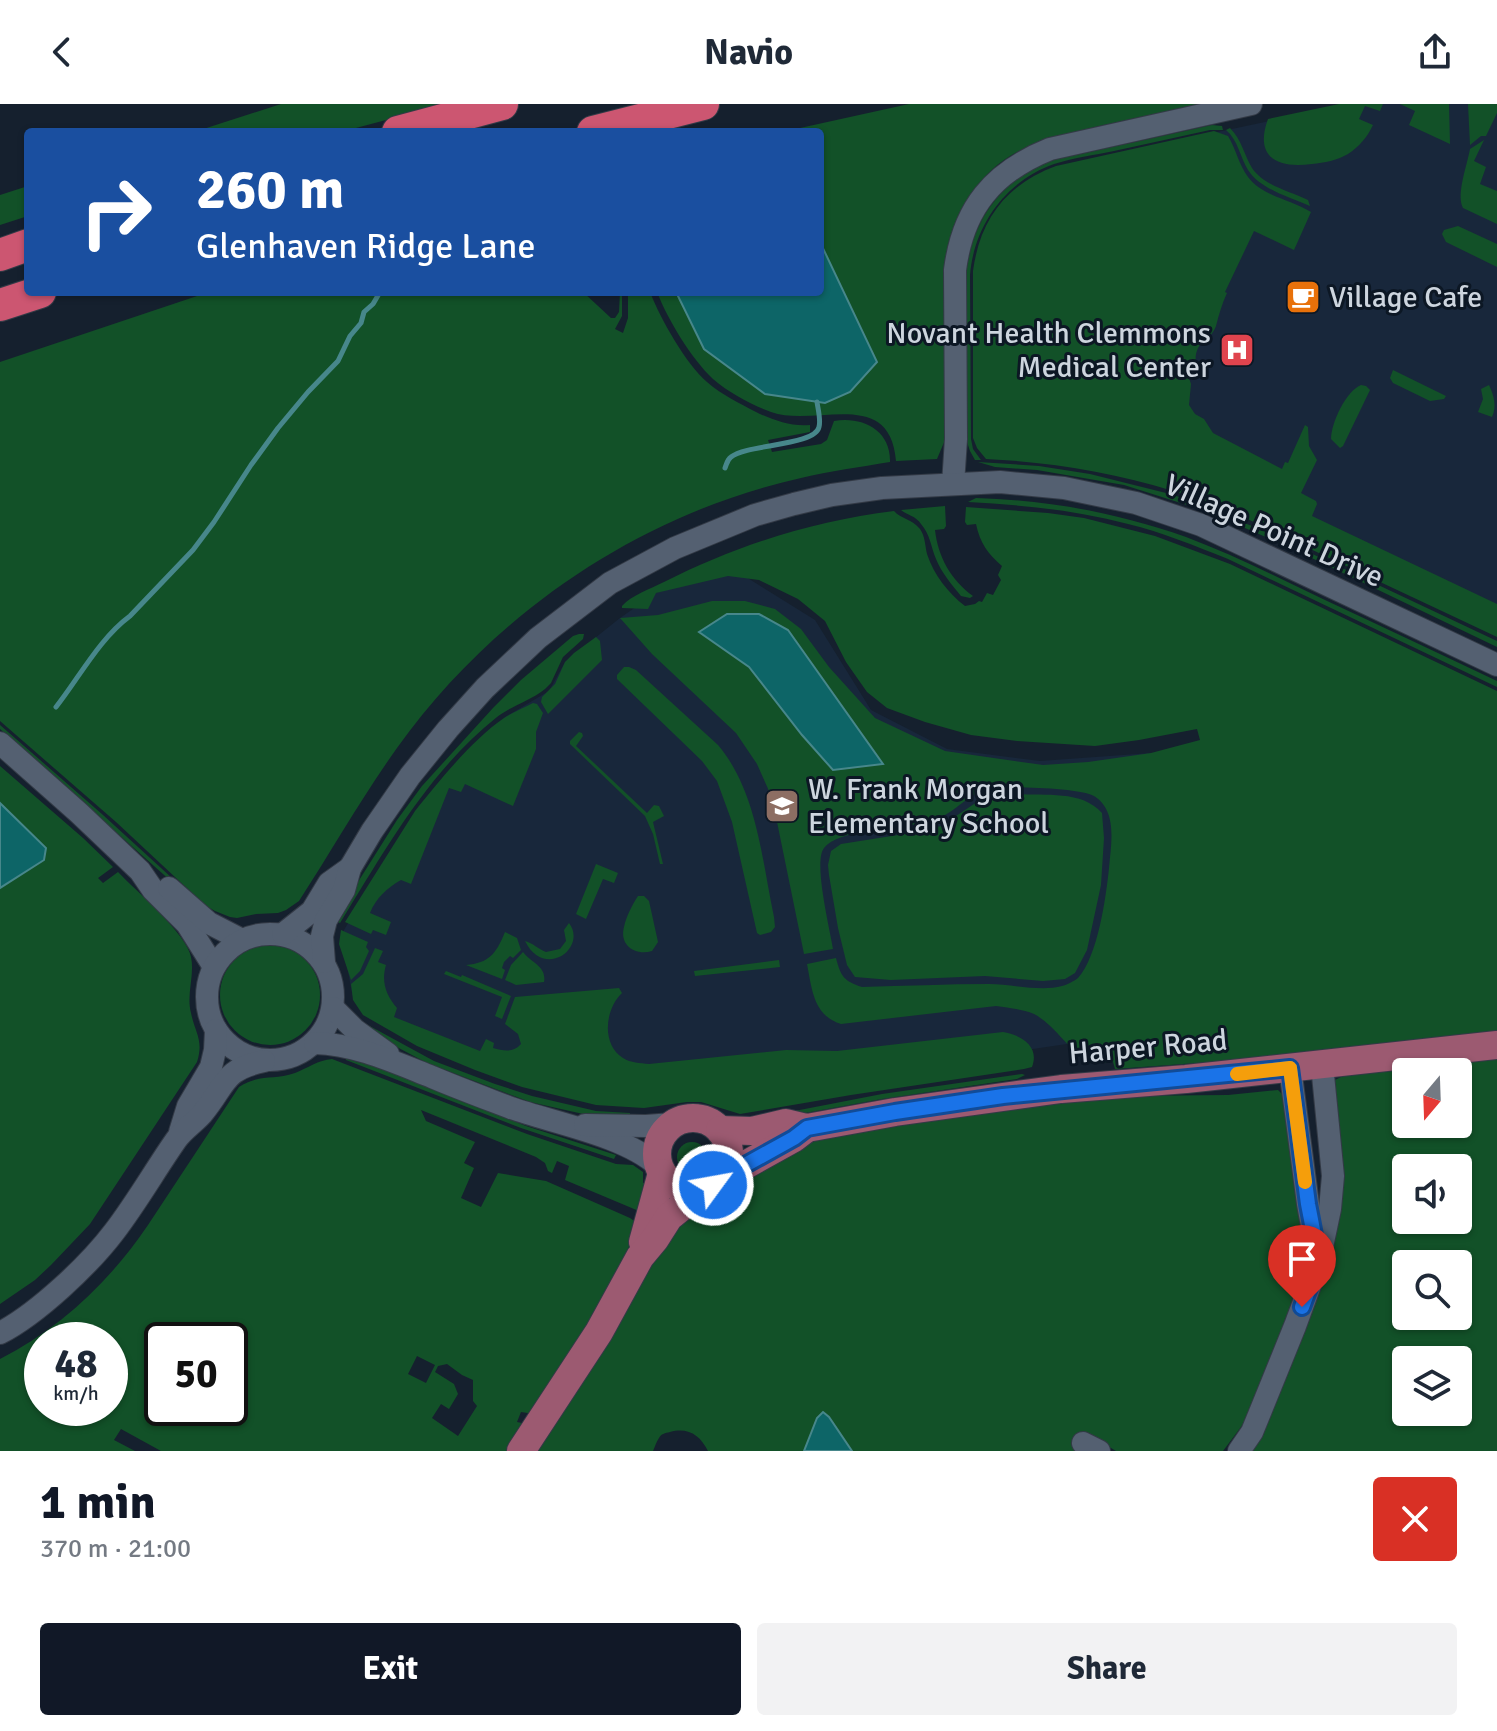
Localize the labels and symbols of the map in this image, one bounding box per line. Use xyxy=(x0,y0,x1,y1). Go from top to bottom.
cafe icon: Village Cafe xyxy=(1284,278,1322,316)
place label: Village Cafe xyxy=(1329,279,1482,316)
place label: Novant Health Clemmons Medical Center xyxy=(886,315,1211,386)
hospital icon: Novant Health Clemmons Medical Center xyxy=(1218,331,1256,369)
street label: Village Point Drive xyxy=(1159,466,1389,596)
place label: W. Frank Morgan Elementary School xyxy=(808,771,1049,842)
school or university icon: W. Frank Morgan Elementary School xyxy=(763,787,801,825)
street label: Harper Road xyxy=(1067,1022,1229,1072)
north arrow xyxy=(1392,1058,1472,1138)
position arrow xyxy=(671,1143,755,1227)
pin xyxy=(1268,1225,1336,1307)
speed limit sign: 50 xyxy=(144,1322,248,1426)

